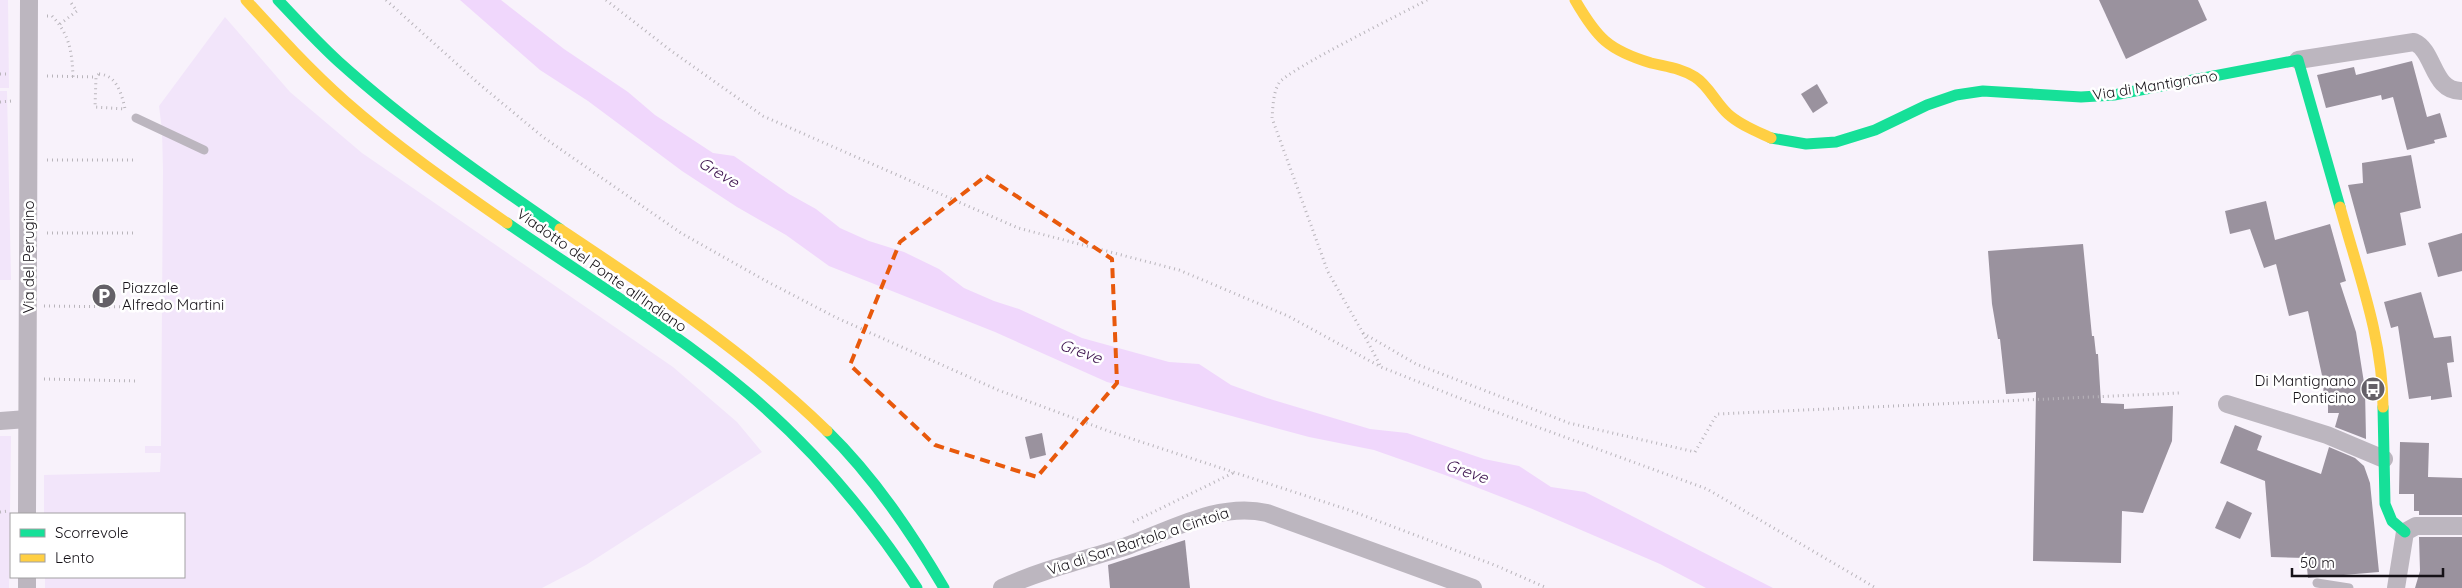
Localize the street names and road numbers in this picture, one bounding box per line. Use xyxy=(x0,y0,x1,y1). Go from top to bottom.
street label: Via di Mantignano xyxy=(2091,66,2219,104)
street label: Via del Perugino xyxy=(19,200,38,314)
street label: Viadotto del Ponte all'Indiano xyxy=(513,204,691,336)
street label: Via di San Bartolo a Cintoia xyxy=(1045,503,1231,579)

